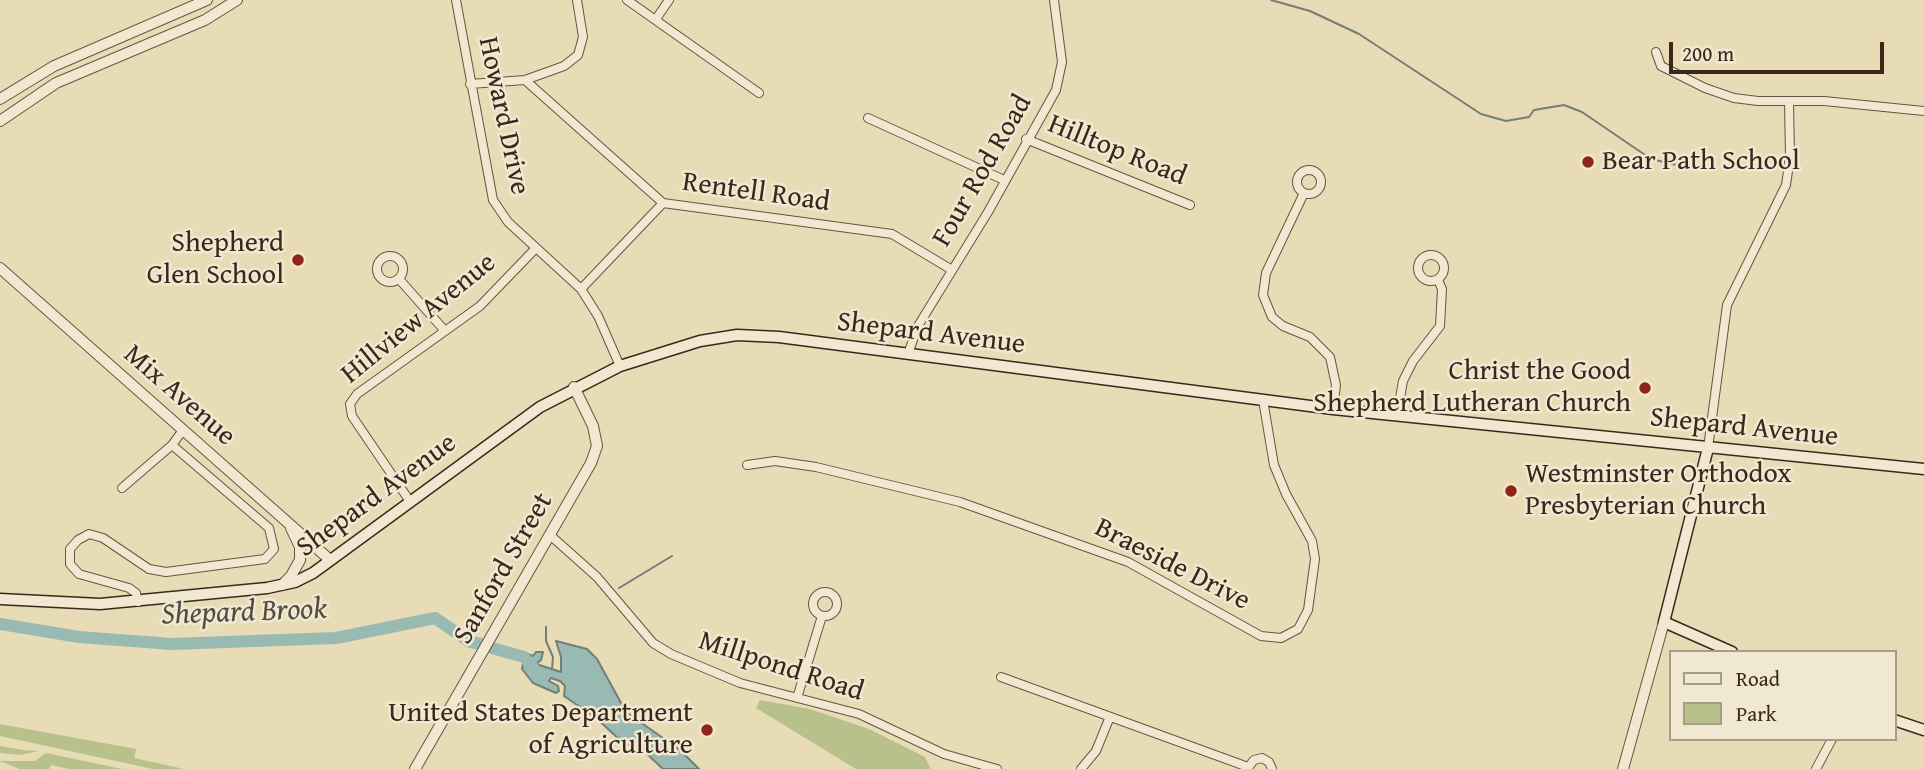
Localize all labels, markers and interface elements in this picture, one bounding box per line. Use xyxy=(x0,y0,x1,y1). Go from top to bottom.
scale bar xyxy=(1672,28,1887,72)
street label: Howard Drive xyxy=(470,34,536,198)
text: 200 m xyxy=(1682,38,1734,69)
street label: Four Rod Road xyxy=(926,89,1040,253)
street label: Hilltop Road xyxy=(1043,108,1191,194)
place label: Bear Path School xyxy=(1602,145,1800,179)
marker: Bear Path School xyxy=(1580,154,1596,170)
street label: Rentell Road xyxy=(680,166,832,220)
place label: Shepherd Glen School xyxy=(147,227,284,293)
street label: Hillview Avenue xyxy=(335,246,503,392)
marker: Shepherd Glen School xyxy=(290,252,306,268)
street label: Shepard Avenue xyxy=(835,306,1027,362)
street label: Mix Avenue xyxy=(116,338,242,454)
place label: Christ the Good Shepherd Lutheran Church xyxy=(1313,355,1631,421)
marker: Christ the Good Shepherd Lutheran Church xyxy=(1637,380,1653,396)
street label: Shepard Avenue xyxy=(1648,401,1840,455)
street label: Shepard Avenue xyxy=(291,427,463,565)
place label: Westminster Orthodox Presbyterian Church xyxy=(1525,458,1792,524)
marker: Westminster Orthodox Presbyterian Church xyxy=(1503,483,1519,499)
street label: Sanford Street xyxy=(447,487,561,651)
street label: Braeside Drive xyxy=(1089,512,1255,618)
water label: Shepard Brook xyxy=(161,592,327,634)
street label: Millpond Road xyxy=(694,625,868,709)
legend xyxy=(1668,650,1896,741)
text: Road xyxy=(1736,663,1780,694)
place label: United States Department of Agriculture xyxy=(388,697,693,763)
text: Park xyxy=(1736,698,1777,729)
marker: United States Department of Agriculture xyxy=(699,722,715,738)

